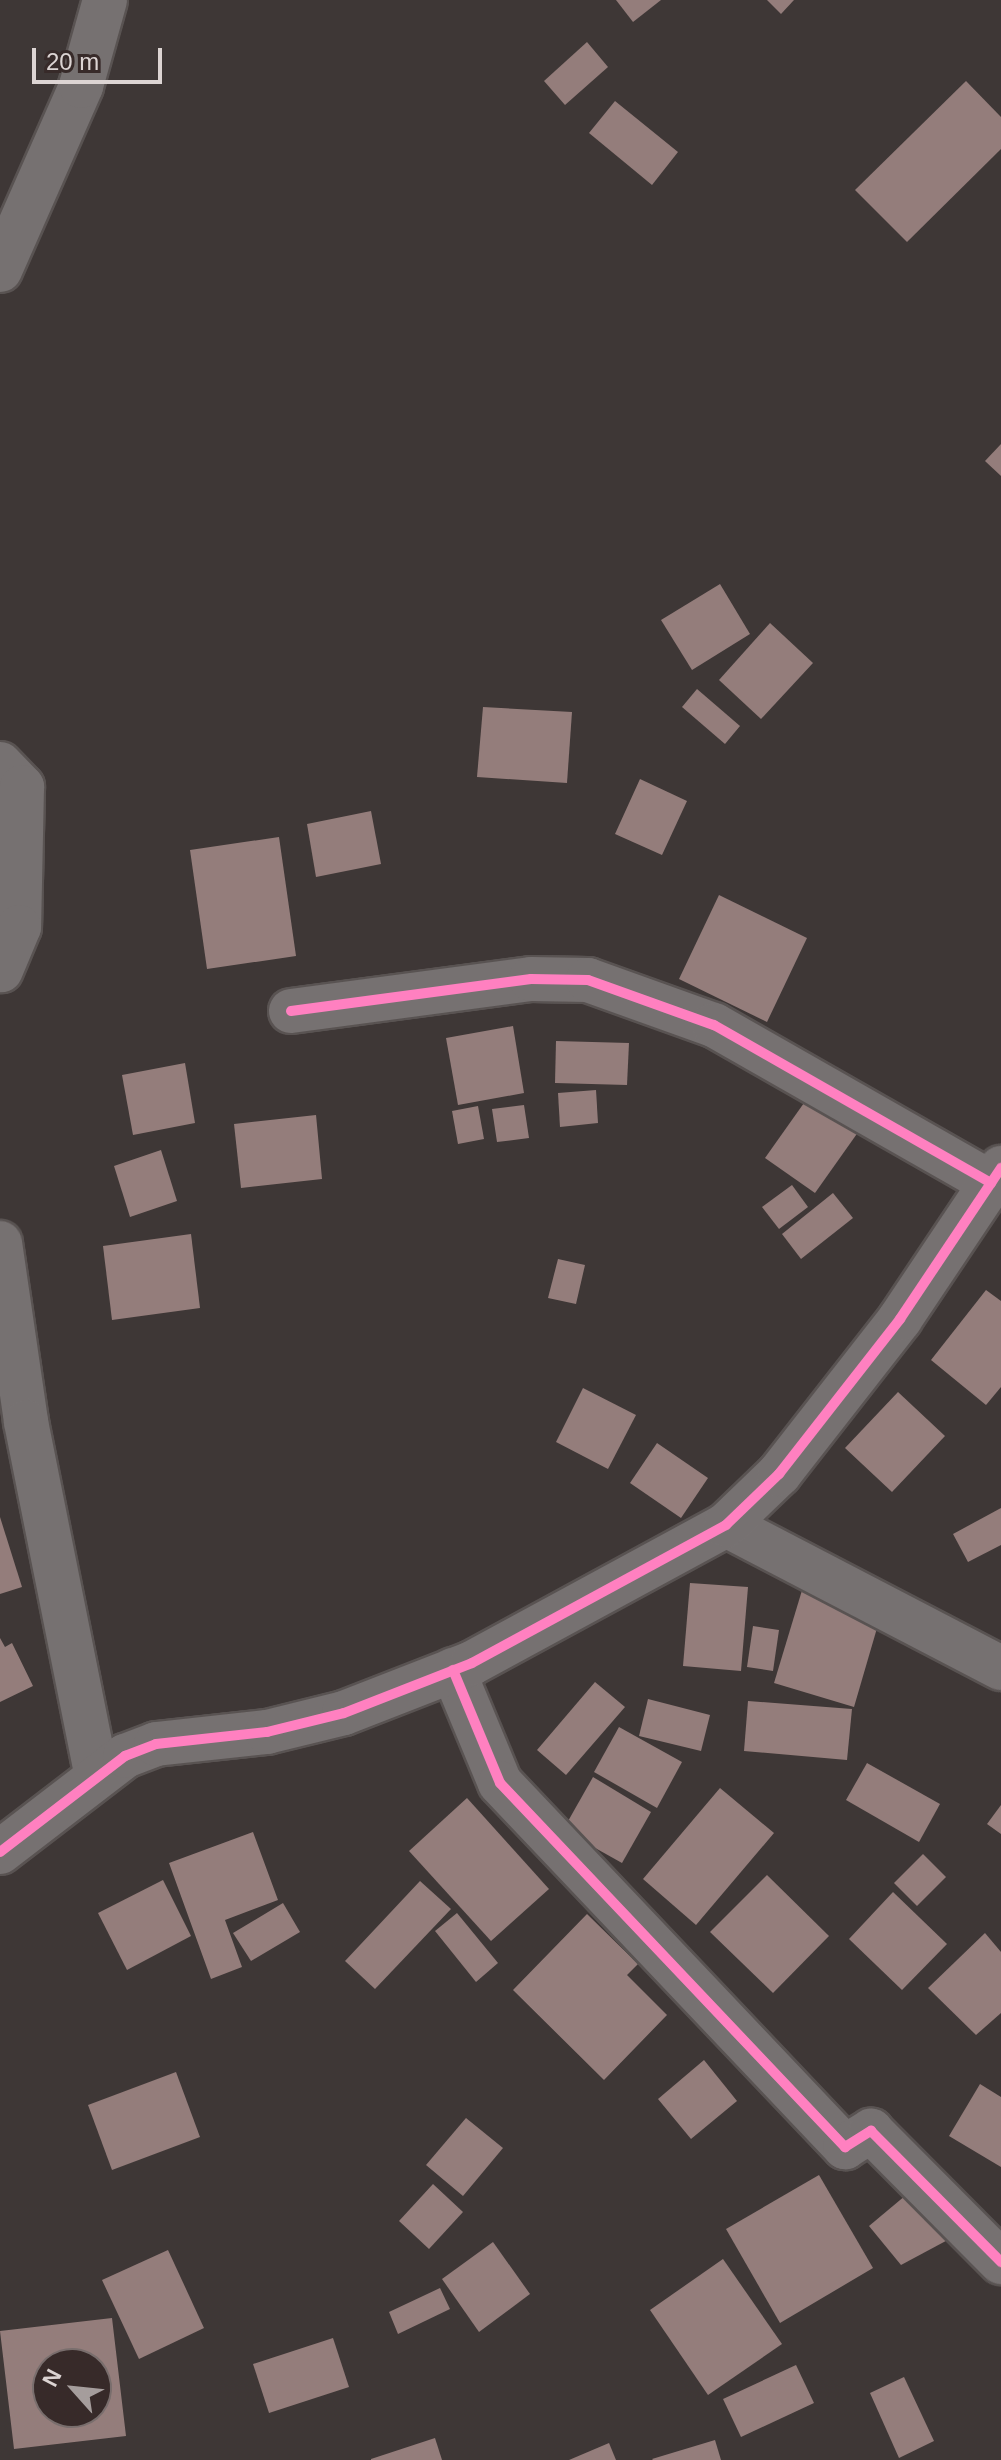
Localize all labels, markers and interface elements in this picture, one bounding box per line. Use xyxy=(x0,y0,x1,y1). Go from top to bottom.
scale bar xyxy=(36,32,166,82)
text: 20 m xyxy=(46,48,99,75)
north arrow xyxy=(32,2348,112,2428)
text: N xyxy=(37,2365,67,2391)

